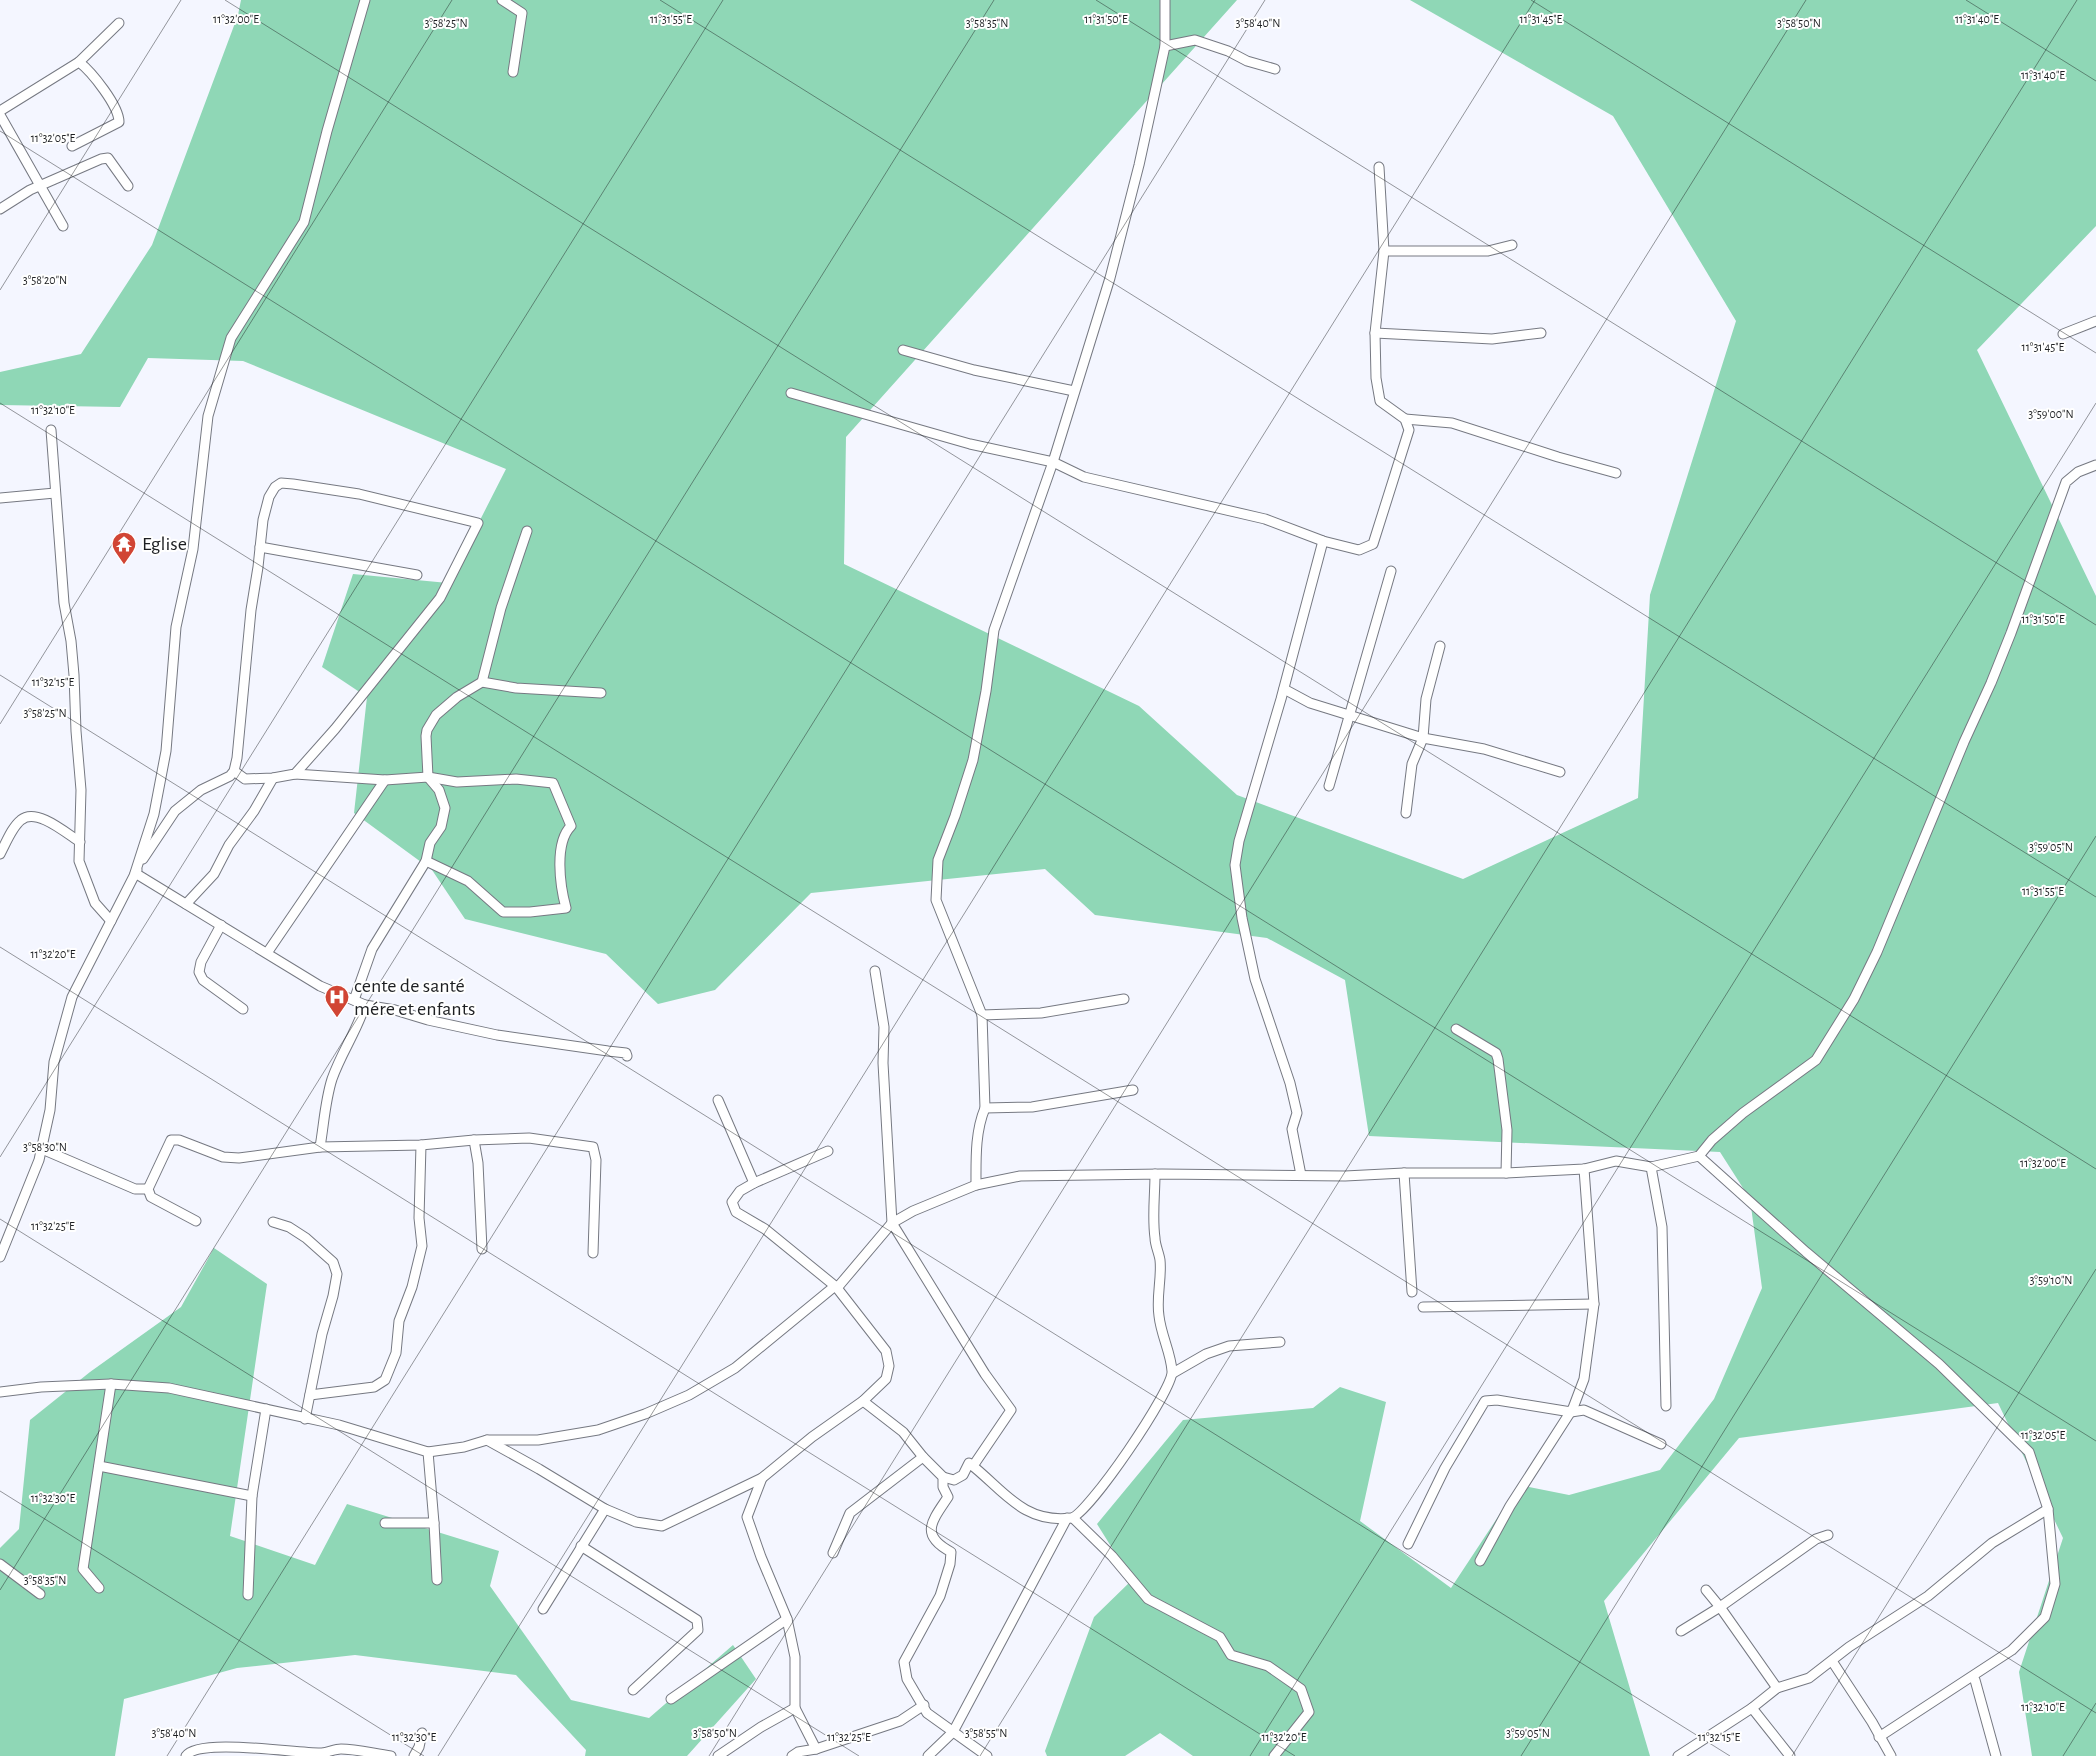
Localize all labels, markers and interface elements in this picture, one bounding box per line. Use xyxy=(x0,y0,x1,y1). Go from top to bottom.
text: 11°32'00"E xyxy=(213,13,259,25)
text: 11°31'55"E xyxy=(650,13,692,25)
text: 11°31'50"E xyxy=(1084,13,1128,25)
text: 11°31'45"E xyxy=(1520,13,1563,25)
text: 11°31'40"E xyxy=(1955,13,1999,25)
text: 3°58'25"N xyxy=(424,17,468,29)
text: 3°58'35"N xyxy=(966,17,1008,29)
text: 3°58'40"N xyxy=(1236,17,1280,29)
text: 3°58'50"N xyxy=(1777,17,1821,29)
text: 11°31'40"E xyxy=(2021,69,2065,81)
text: 11°32'05"E xyxy=(31,132,76,144)
text: 3°58'20"N xyxy=(23,274,67,286)
text: 11°31'45"E xyxy=(2022,341,2065,353)
text: 11°32'10"E xyxy=(31,404,75,416)
text: 3°59'00"N xyxy=(2028,408,2074,420)
temple icon: Eglise xyxy=(111,531,137,565)
place label: Eglise xyxy=(142,534,187,554)
text: 11°31'50"E xyxy=(2021,613,2065,625)
text: 11°32'15"E xyxy=(32,676,74,688)
text: 3°58'25"N xyxy=(23,707,67,719)
text: 3°59'05"N xyxy=(2029,841,2073,853)
text: 11°31'55"E xyxy=(2022,885,2064,897)
text: 11°32'20"E xyxy=(30,948,76,960)
place label: cente de santé mére et enfants xyxy=(354,976,475,1019)
hospital icon: cente de santé mére et enfants xyxy=(324,984,350,1018)
text: 3°58'30"N xyxy=(23,1141,67,1153)
text: 11°32'00"E xyxy=(2020,1157,2066,1169)
text: 11°32'25"E xyxy=(31,1220,75,1232)
text: 3°59'10"N xyxy=(2029,1274,2073,1286)
text: 11°32'05"E xyxy=(2021,1429,2066,1441)
text: 11°32'30"E xyxy=(31,1492,76,1504)
text: 3°58'35"N xyxy=(24,1574,66,1586)
text: 11°32'10"E xyxy=(2021,1701,2065,1713)
text: 3°58'40"N xyxy=(152,1727,196,1739)
text: 3°58'50"N xyxy=(693,1727,737,1739)
text: 3°58'55"N xyxy=(965,1727,1007,1739)
text: 3°59'05"N xyxy=(1506,1727,1550,1739)
text: 11°32'30"E xyxy=(392,1731,437,1743)
text: 11°32'25"E xyxy=(827,1731,871,1743)
text: 11°32'20"E xyxy=(1261,1731,1307,1743)
text: 11°32'15"E xyxy=(1698,1731,1740,1743)

